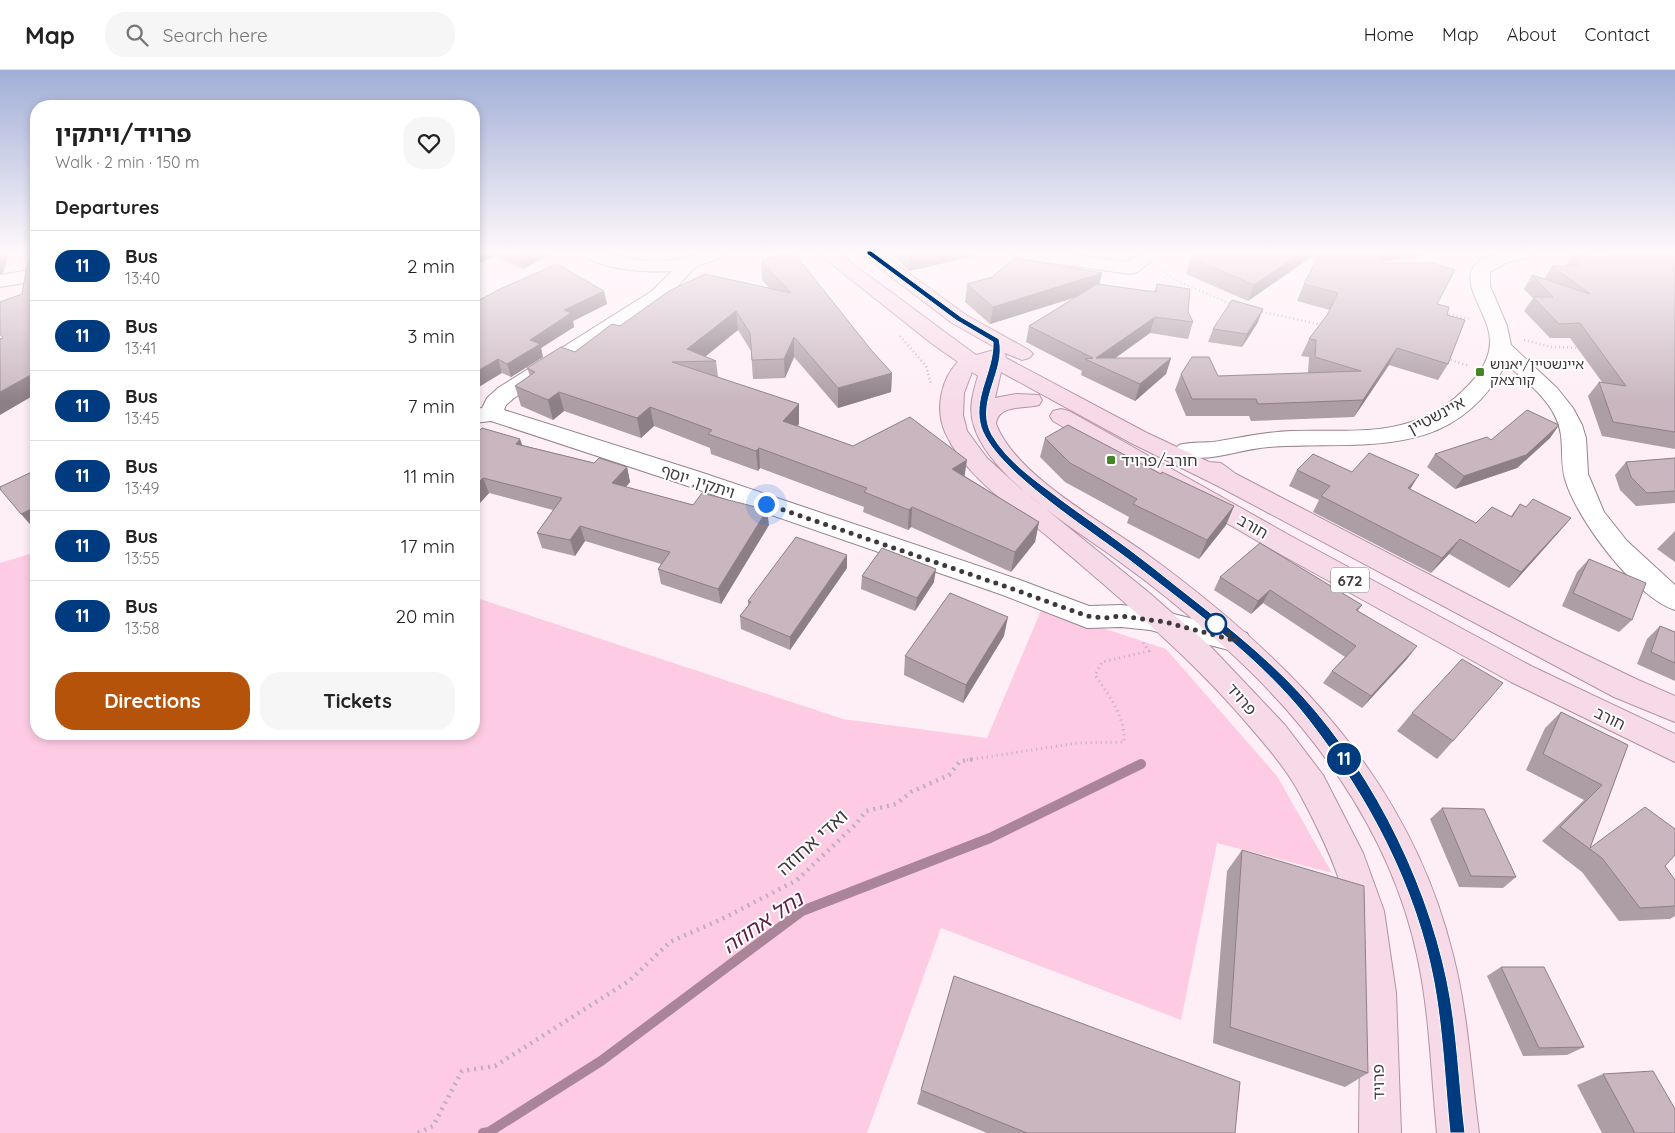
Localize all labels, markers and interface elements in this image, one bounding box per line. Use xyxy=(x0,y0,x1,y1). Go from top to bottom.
search box xyxy=(105,12,455,57)
text: Map xyxy=(25,20,75,50)
icon: search xyxy=(123,21,151,49)
text: Search here xyxy=(163,23,268,47)
text: Home xyxy=(1364,23,1414,46)
text: Map xyxy=(1442,23,1479,46)
text: About xyxy=(1507,23,1557,46)
text: Contact xyxy=(1585,23,1650,46)
button: heart xyxy=(403,117,455,169)
text: פרויד/ויתקין xyxy=(55,118,192,148)
text: Walk · 2 min · 150 m xyxy=(55,152,200,172)
text: Departures xyxy=(55,195,159,219)
text: Bus xyxy=(125,244,158,268)
text: 11 xyxy=(75,254,90,277)
text: 2 min xyxy=(407,254,455,278)
text: 13:40 xyxy=(125,268,160,288)
text: Bus xyxy=(125,314,158,338)
text: 11 xyxy=(75,324,90,347)
text: 3 min xyxy=(407,324,455,348)
text: 13:41 xyxy=(125,338,157,358)
place label: איינשטיין/יאנוש קורצאק xyxy=(1490,355,1584,389)
marker: איינשטיין/יאנוש קורצאק xyxy=(1474,366,1486,378)
text: Bus xyxy=(125,384,158,408)
street label: איינשטיין xyxy=(1404,392,1468,438)
text: 11 xyxy=(75,394,90,417)
text: 7 min xyxy=(408,394,455,418)
text: 13:45 xyxy=(125,408,160,428)
place label: חורב/פרויד xyxy=(1121,450,1198,470)
text: Bus xyxy=(125,454,158,478)
marker: חורב/פרויד xyxy=(1105,454,1117,466)
street label: ויתקין, יוסף xyxy=(658,460,738,502)
text: 11 xyxy=(75,464,90,487)
text: 11 min xyxy=(403,464,455,488)
text: 13:49 xyxy=(125,478,159,498)
your location xyxy=(754,492,779,517)
street label: חורב xyxy=(1234,509,1272,543)
text: Bus xyxy=(125,524,158,548)
text: 11 xyxy=(75,534,90,557)
text: 17 min xyxy=(401,534,455,558)
text: 13:55 xyxy=(125,548,160,568)
road number: 672 xyxy=(1331,568,1369,592)
text: Bus xyxy=(125,594,158,618)
text: 11 xyxy=(75,604,90,627)
text: 20 min xyxy=(396,604,455,628)
unlabelled marker xyxy=(1205,613,1227,635)
text: 13:58 xyxy=(125,618,160,638)
button: Directions xyxy=(55,672,250,730)
button: Tickets xyxy=(260,672,455,730)
street label: פרויד xyxy=(1223,679,1261,719)
street label: חורב xyxy=(1591,702,1629,734)
line badge: 11 xyxy=(1322,743,1366,775)
text: 11 xyxy=(1337,747,1351,770)
street label: ואדי אחוזה xyxy=(772,804,852,880)
water label: נחל אחוזה xyxy=(717,884,809,959)
street label: פרויד xyxy=(1368,1064,1388,1100)

